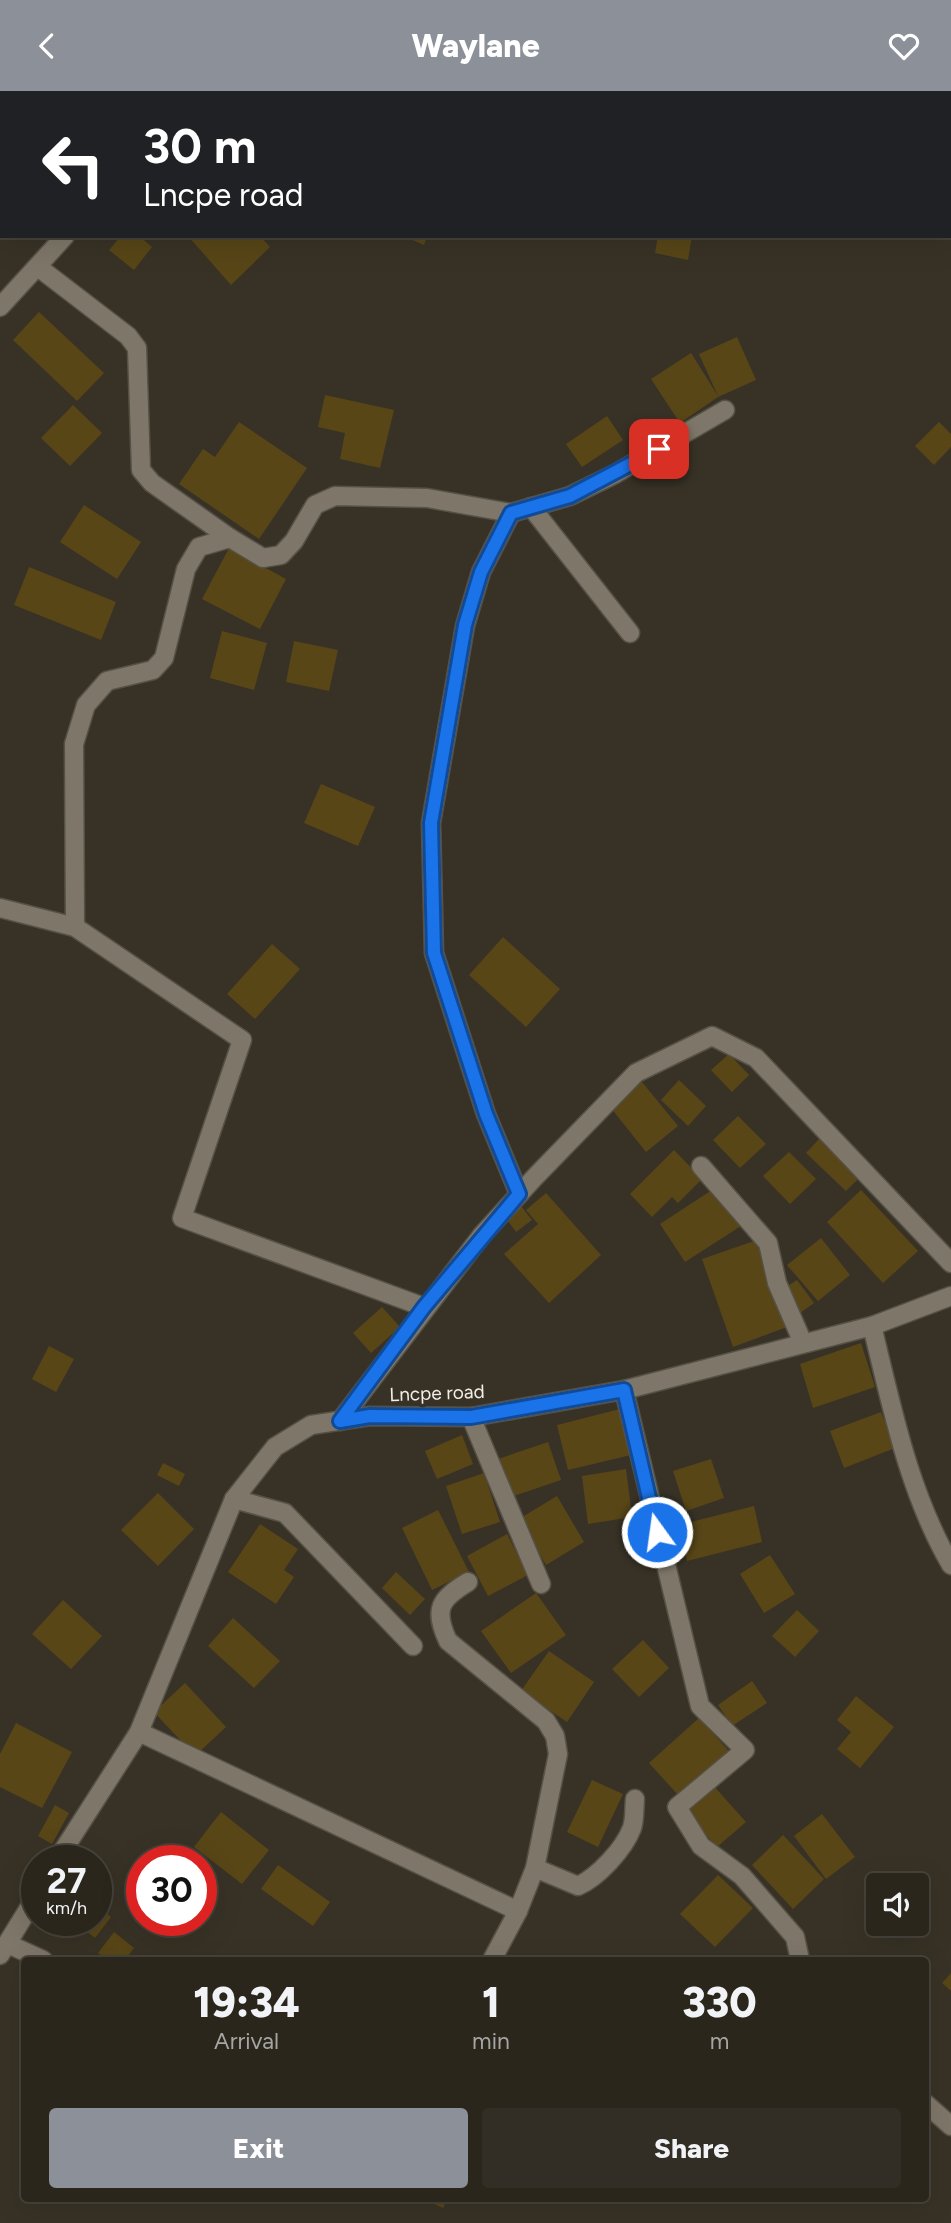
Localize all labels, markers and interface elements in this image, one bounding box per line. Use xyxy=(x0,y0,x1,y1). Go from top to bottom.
icon: back xyxy=(28,27,66,65)
text: Waylane xyxy=(411,27,540,65)
icon: heart xyxy=(885,27,923,65)
text: 30 m xyxy=(143,116,256,175)
icon: left xyxy=(28,119,119,210)
text: Lncpe road xyxy=(143,176,304,214)
pin xyxy=(629,419,689,479)
icon: arrive xyxy=(640,430,678,468)
street label: Lncpe road xyxy=(389,1380,485,1406)
position arrow xyxy=(620,1495,694,1569)
speed limit sign: 30 xyxy=(126,1845,217,1936)
text: 27 xyxy=(47,1860,86,1902)
map controls xyxy=(866,1873,929,1936)
button: sound xyxy=(866,1873,929,1936)
text: km/h xyxy=(46,1897,87,1919)
text: 19:34 xyxy=(193,1977,300,2028)
text: 1 xyxy=(482,1977,500,2028)
text: 330 xyxy=(682,1977,757,2028)
text: Arrival xyxy=(214,2027,279,2055)
text: min xyxy=(472,2027,510,2055)
text: m xyxy=(710,2027,729,2055)
button: Exit xyxy=(49,2108,468,2188)
button: Share xyxy=(482,2108,901,2188)

